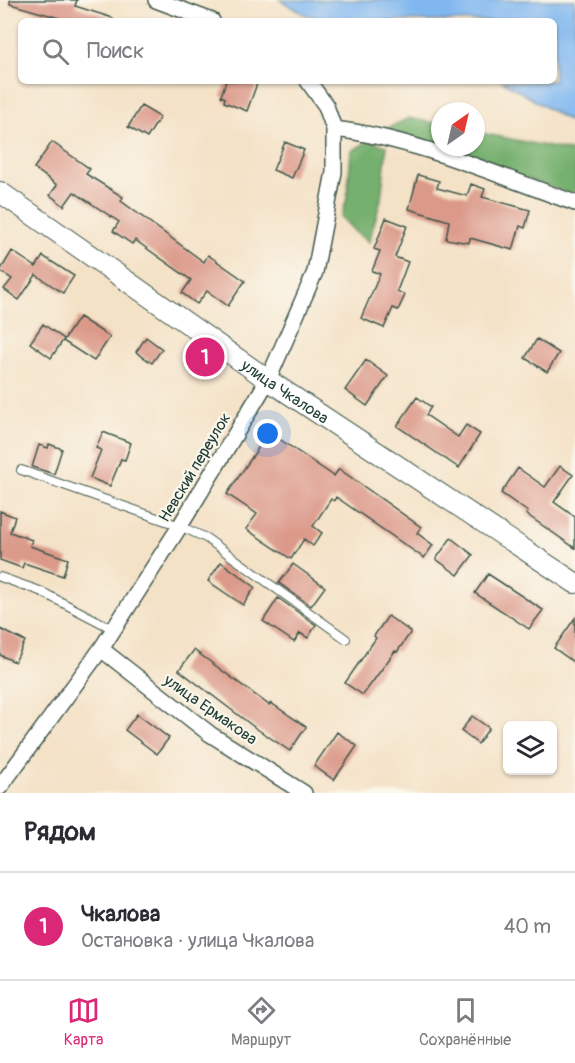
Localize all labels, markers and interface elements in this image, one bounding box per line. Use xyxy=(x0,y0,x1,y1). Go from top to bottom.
search box xyxy=(18,18,557,84)
icon: search xyxy=(39,35,72,68)
text: Поиск xyxy=(87,37,144,65)
north arrow xyxy=(431,102,485,156)
pin: 1 xyxy=(186,334,224,380)
street label: улица Чкалова xyxy=(236,355,332,428)
street label: Невский переулок xyxy=(154,409,235,526)
your location xyxy=(253,419,282,448)
street label: улица Ермакова xyxy=(159,670,261,749)
map controls xyxy=(503,721,557,775)
button: layers xyxy=(503,721,557,775)
text: Рядом xyxy=(24,816,96,848)
text: Чкалова xyxy=(81,900,160,928)
text: 1 xyxy=(40,914,47,939)
text: 40 m xyxy=(504,914,551,939)
text: Остановка · улица Чкалова xyxy=(81,928,314,953)
tab: Карта xyxy=(64,994,103,1050)
tab: Маршрут xyxy=(231,994,291,1050)
tab: Сохранённые xyxy=(419,994,511,1050)

